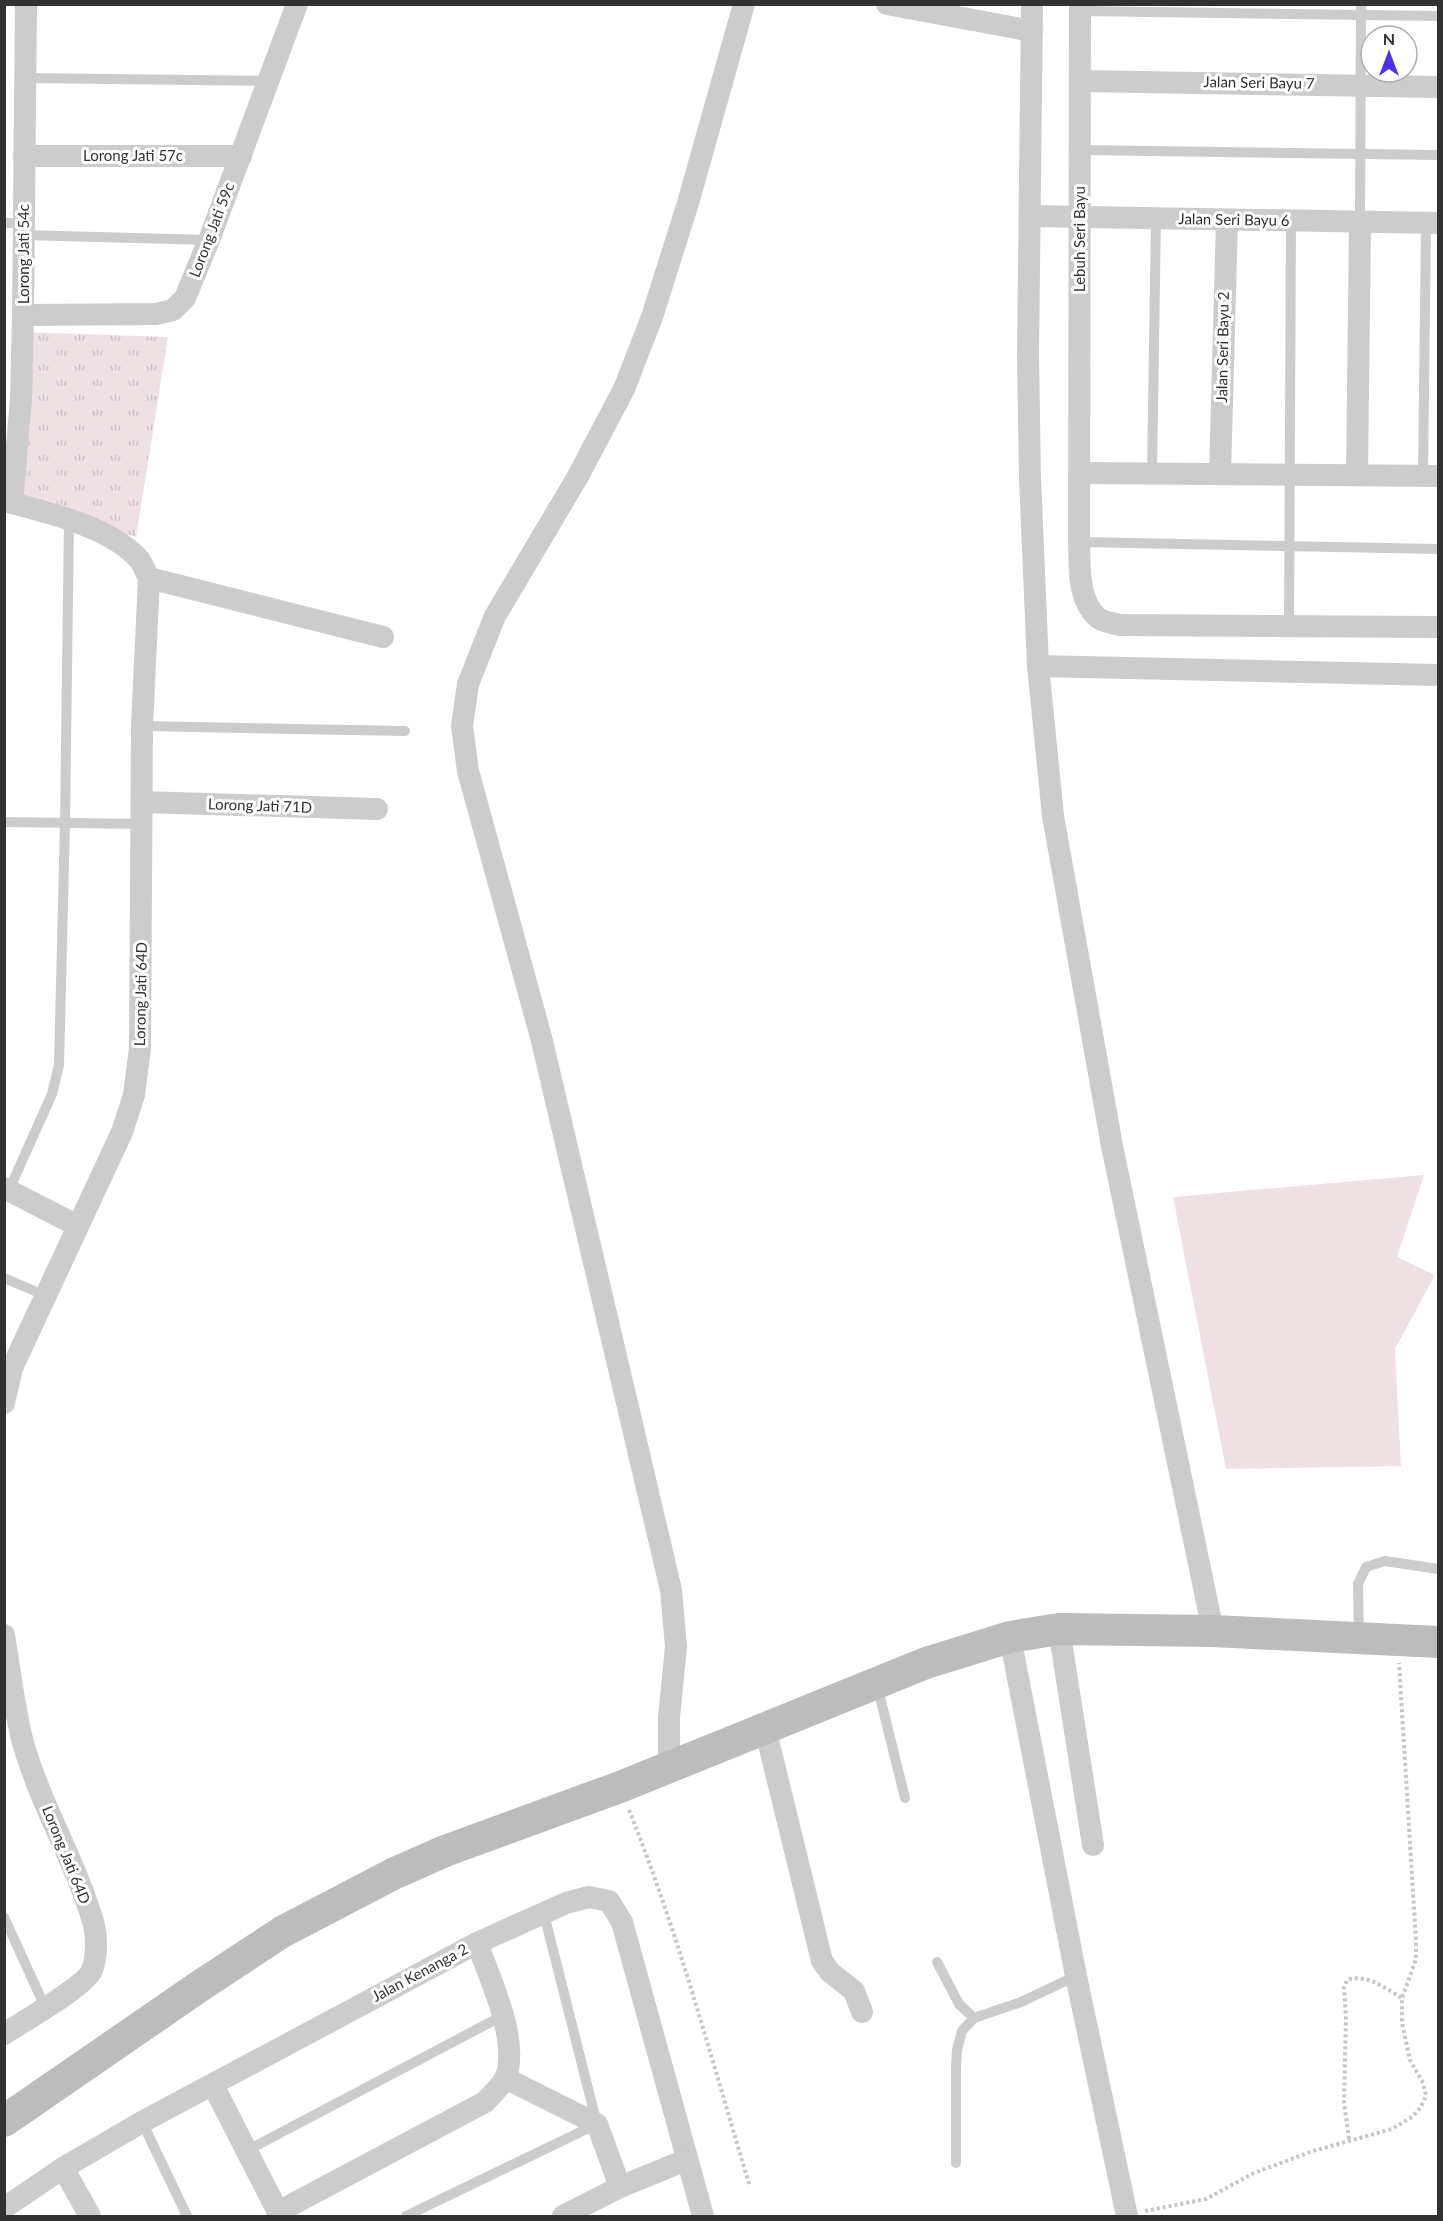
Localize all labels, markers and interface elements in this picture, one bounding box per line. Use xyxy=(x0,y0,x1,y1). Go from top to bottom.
north arrow xyxy=(1359,24,1419,84)
text: N xyxy=(1383,29,1395,48)
street label: Jalan Seri Bayu 7 xyxy=(1203,72,1315,92)
street label: Lorong Jati 57c xyxy=(83,146,183,164)
street label: Lorong Jati 59c xyxy=(185,180,237,280)
street label: Lebuh Seri Bayu xyxy=(1070,186,1088,292)
street label: Lorong Jati 54c xyxy=(14,204,32,304)
street label: Jalan Seri Bayu 6 xyxy=(1178,209,1290,229)
street label: Jalan Seri Bayu 2 xyxy=(1212,291,1232,403)
street label: Lorong Jati 71D xyxy=(208,794,312,816)
street label: Lorong Jati 64D xyxy=(130,942,150,1046)
street label: Lorong Jati 64D xyxy=(39,1803,95,1906)
street label: Jalan Kenanga 2 xyxy=(369,1939,471,2005)

